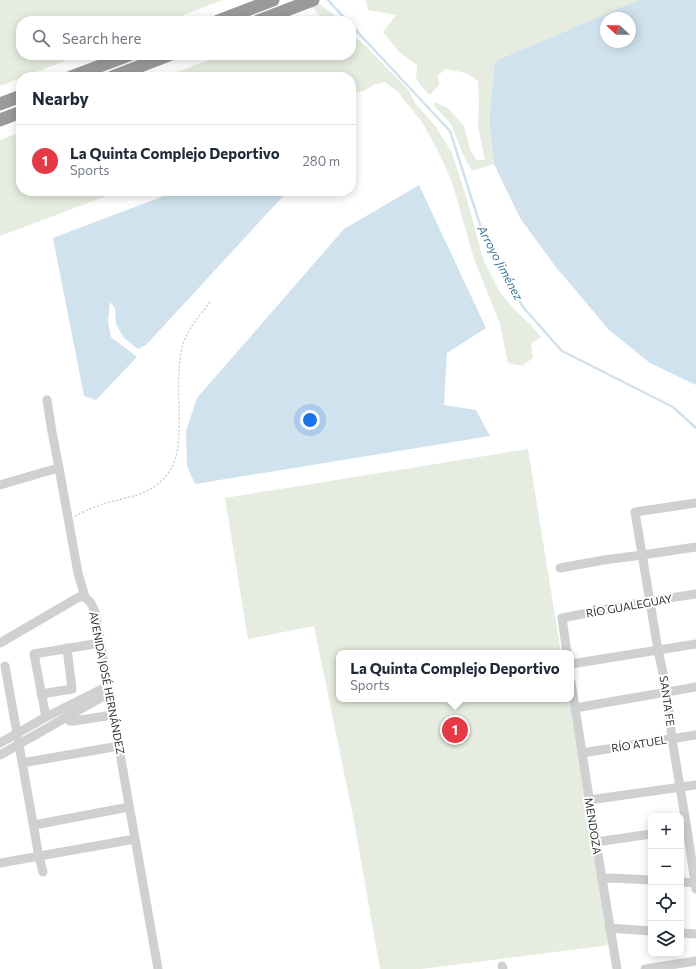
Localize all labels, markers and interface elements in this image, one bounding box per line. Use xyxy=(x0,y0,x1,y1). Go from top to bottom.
north arrow xyxy=(600,12,636,48)
search box xyxy=(16,16,356,60)
icon: search xyxy=(30,27,52,49)
text: Search here xyxy=(62,29,141,47)
text: Nearby xyxy=(32,88,89,109)
text: La Quinta Complejo Deportivo xyxy=(70,144,280,162)
text: 1 xyxy=(42,153,48,169)
text: 280 m xyxy=(303,153,340,169)
text: Sports xyxy=(70,162,110,178)
water label: Arroyo Jiménez xyxy=(474,222,526,303)
your location xyxy=(300,410,320,430)
street label: RÍO GUALEGUAY xyxy=(585,591,673,619)
street label: AVENIDA JOSÉ HERNÁNDEZ xyxy=(86,610,129,756)
popup xyxy=(336,650,574,702)
text: La Quinta Complejo Deportivo xyxy=(350,659,560,677)
street label: SANTA FE xyxy=(658,675,677,727)
text: Sports xyxy=(350,677,390,693)
pin: 1 xyxy=(442,715,468,745)
street label: RÍO ATUEL xyxy=(610,732,668,754)
street label: MENDOZA xyxy=(583,797,604,856)
map controls xyxy=(648,813,684,957)
button: + xyxy=(648,813,684,849)
button: − xyxy=(648,849,684,885)
button: locate xyxy=(648,885,684,921)
button: layers xyxy=(648,921,684,957)

